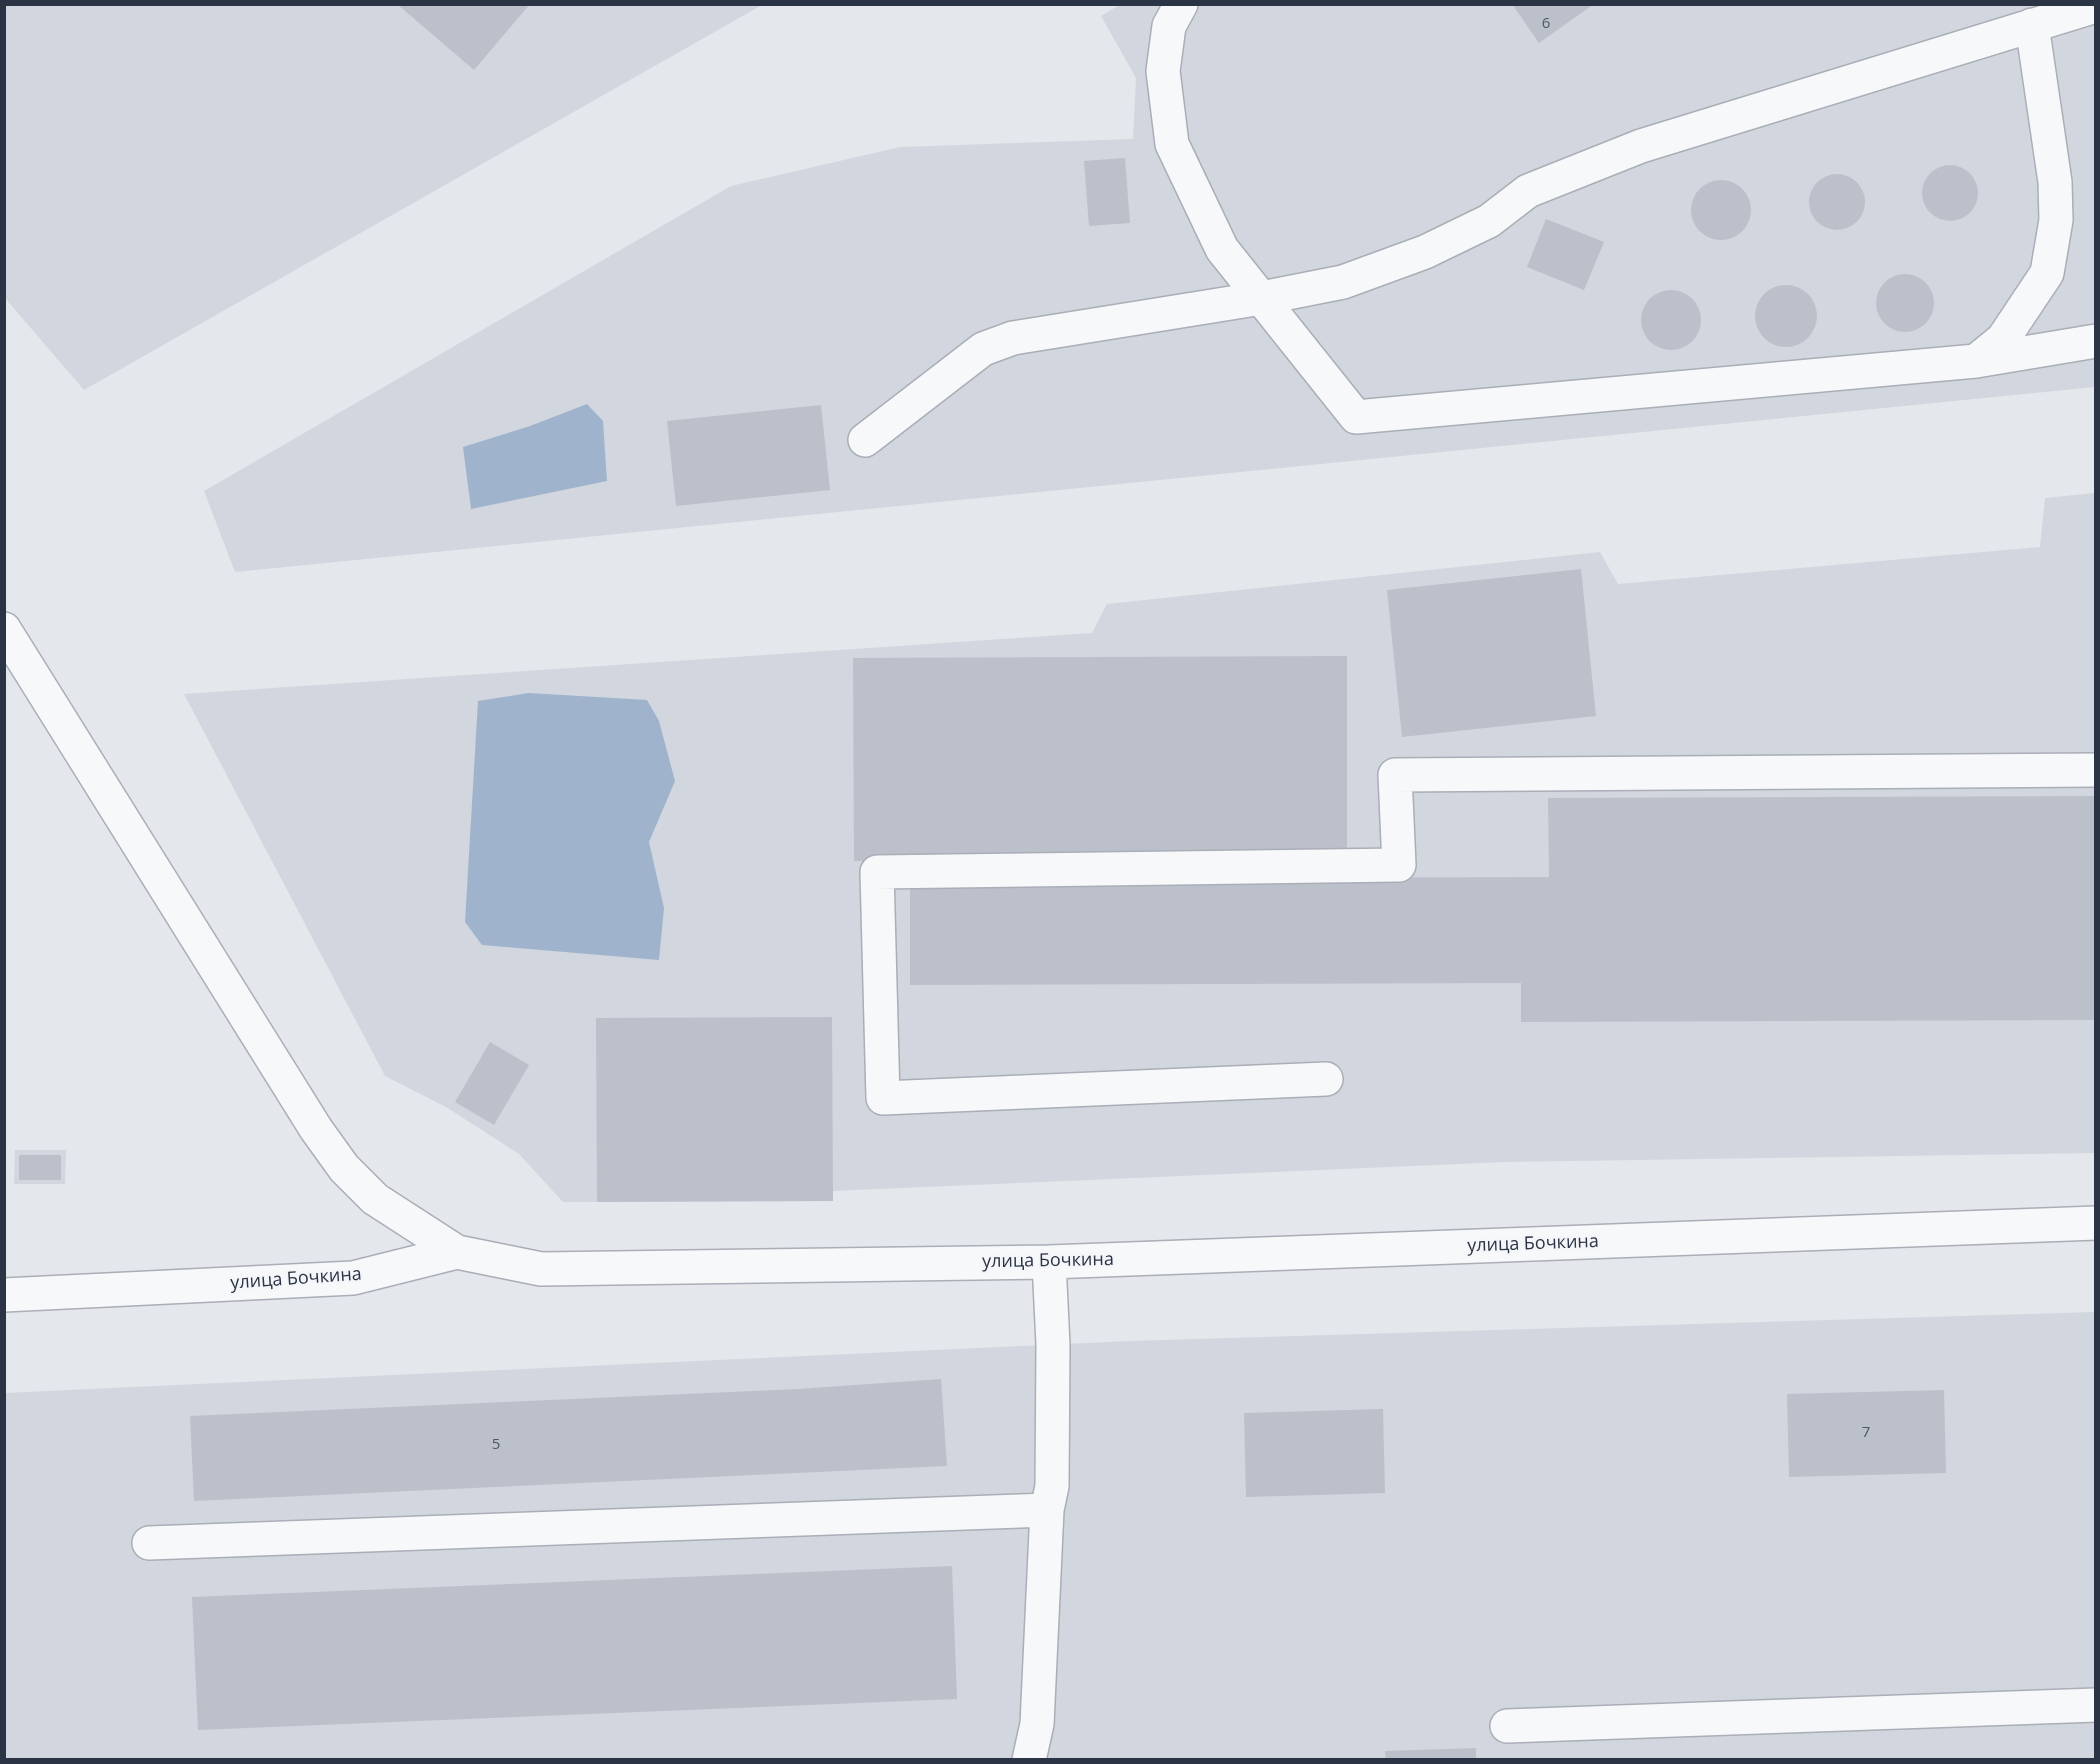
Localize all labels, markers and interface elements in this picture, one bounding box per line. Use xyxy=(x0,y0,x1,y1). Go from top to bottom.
house number: 6 xyxy=(1542,15,1550,33)
street label: улица Бочкина xyxy=(1467,1231,1599,1257)
street label: улица Бочкина xyxy=(982,1249,1114,1273)
street label: улица Бочкина xyxy=(230,1264,362,1294)
house number: 7 xyxy=(1862,1424,1870,1442)
house number: 5 xyxy=(492,1436,500,1454)

